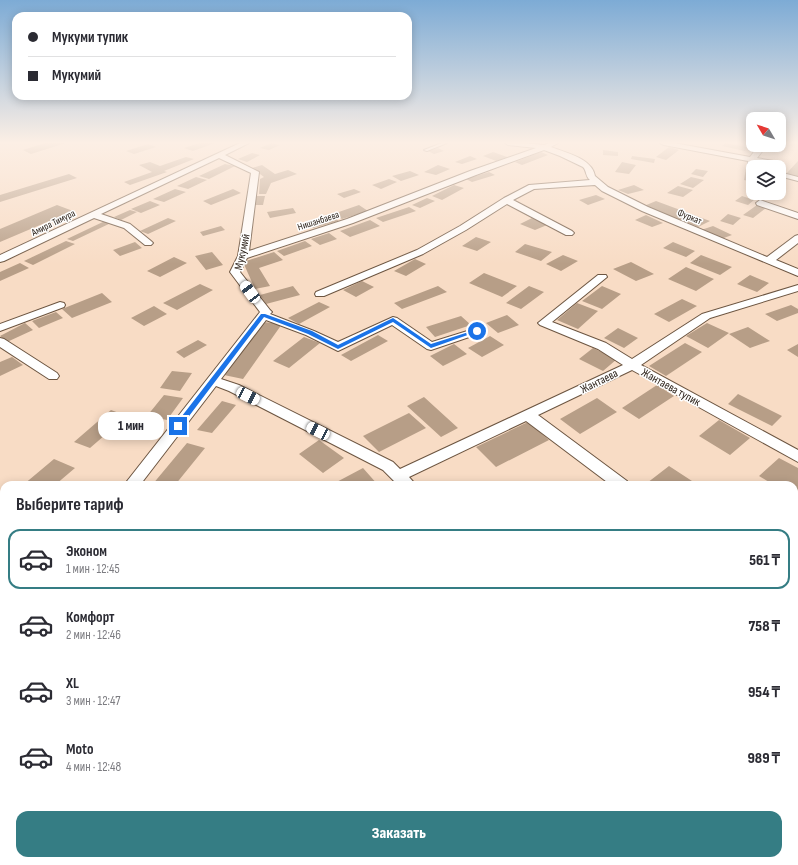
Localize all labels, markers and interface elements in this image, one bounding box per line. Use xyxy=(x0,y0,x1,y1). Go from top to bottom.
text: Мукуми тупик xyxy=(52,28,128,47)
text: Мукумий xyxy=(52,66,101,85)
north arrow xyxy=(746,112,786,152)
map controls xyxy=(746,112,786,200)
button: layers xyxy=(746,160,786,200)
street label: Фуркат xyxy=(676,206,704,228)
street label: Амира Тимура xyxy=(29,207,77,239)
street label: Нишанбаева xyxy=(296,209,341,233)
street label: Мукумий xyxy=(231,233,254,272)
car xyxy=(238,279,262,305)
route start xyxy=(468,322,486,340)
street label: Жантаева тупик xyxy=(639,365,703,410)
street label: Жантаева xyxy=(578,366,621,397)
car xyxy=(235,385,261,407)
callout: 1 мин xyxy=(98,412,164,440)
route end xyxy=(169,417,187,435)
text: 1 мин xyxy=(118,418,144,434)
car xyxy=(305,420,331,442)
text: Выберите тариф xyxy=(16,494,124,515)
icon: car xyxy=(18,541,54,577)
text: Эконом xyxy=(66,542,107,561)
text: 561 ₸ xyxy=(749,551,780,570)
text: 1 мин · 12:45 xyxy=(66,561,120,577)
icon: car xyxy=(18,607,54,643)
text: Комфорт xyxy=(66,608,115,627)
text: 758 ₸ xyxy=(749,617,780,636)
text: 2 мин · 12:46 xyxy=(66,627,121,643)
icon: car xyxy=(18,673,54,709)
text: XL xyxy=(66,674,79,693)
text: 954 ₸ xyxy=(748,683,780,702)
text: 3 мин · 12:47 xyxy=(66,693,121,709)
icon: car xyxy=(18,739,54,775)
text: Moto xyxy=(66,740,93,759)
text: 989 ₸ xyxy=(748,749,780,768)
text: 4 мин · 12:48 xyxy=(66,759,121,775)
button: Заказать xyxy=(16,811,782,857)

